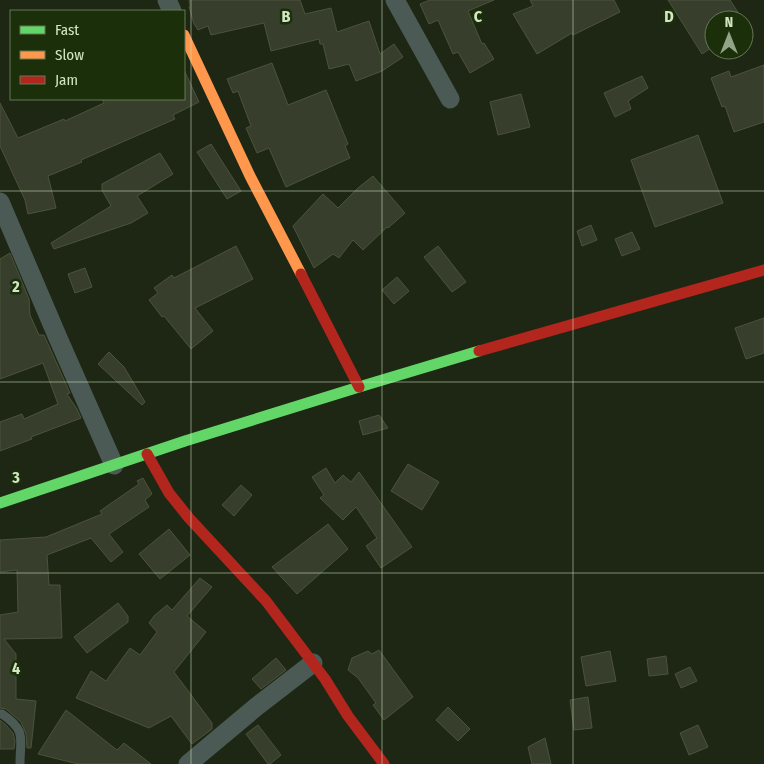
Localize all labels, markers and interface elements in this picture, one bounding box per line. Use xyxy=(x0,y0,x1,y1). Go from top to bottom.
text: B xyxy=(282,7,291,26)
text: C xyxy=(474,7,483,26)
text: D xyxy=(664,7,674,26)
legend xyxy=(10,10,185,100)
north arrow xyxy=(704,10,754,60)
text: N xyxy=(725,14,733,31)
text: Fast xyxy=(55,21,79,39)
text: Slow xyxy=(55,46,84,64)
text: Jam xyxy=(55,71,78,89)
text: 2 xyxy=(11,277,20,296)
text: 3 xyxy=(11,468,20,487)
text: 4 xyxy=(12,659,20,678)

